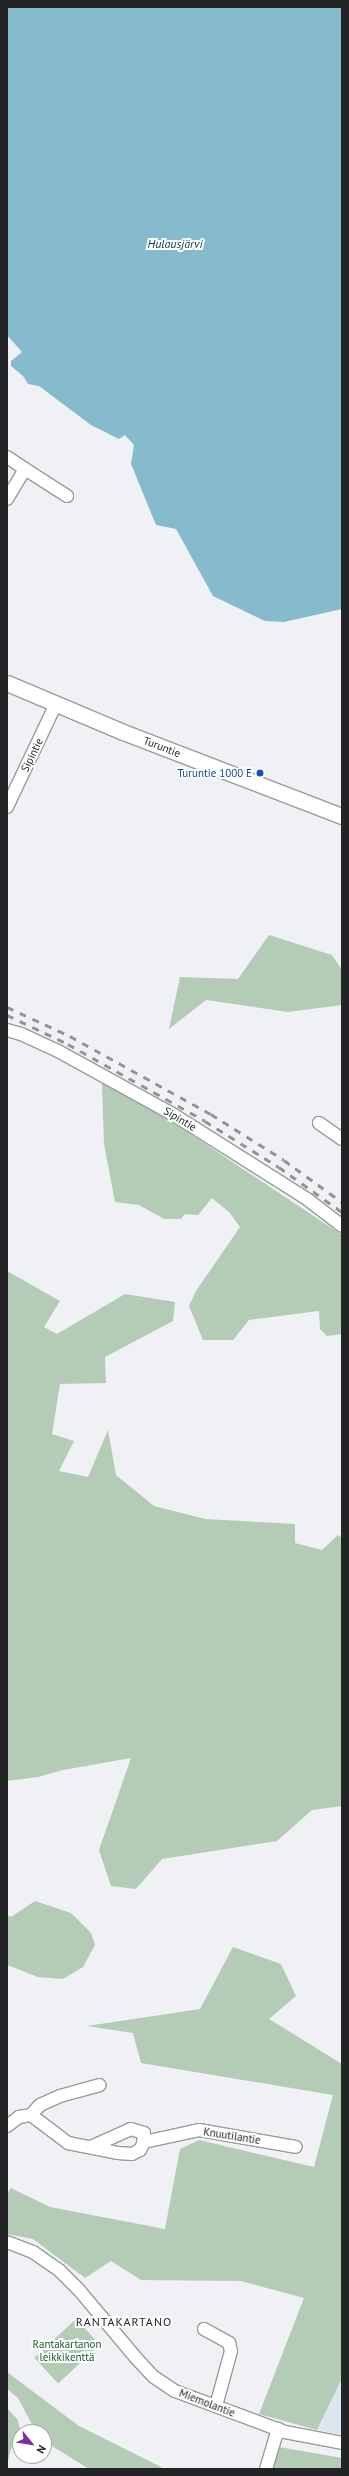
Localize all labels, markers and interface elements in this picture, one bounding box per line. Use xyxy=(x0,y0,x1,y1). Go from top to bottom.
water label: Hulausjärvi xyxy=(147,237,203,251)
street label: Turuntie xyxy=(142,734,182,760)
street label: Sipintie xyxy=(18,736,46,774)
place label: Turuntie 1000 E xyxy=(177,766,252,780)
marker: Turuntie 1000 E xyxy=(255,768,265,778)
street label: Sipintie xyxy=(161,1104,199,1134)
street label: Knuutilantie xyxy=(202,2125,262,2147)
district label: RANTAKARTANO xyxy=(76,2315,172,2329)
park label: Rantakartanon leikkikenttä xyxy=(32,2338,102,2364)
street label: Miemolantie xyxy=(177,2386,237,2420)
north arrow xyxy=(12,2424,52,2464)
text: N xyxy=(34,2443,49,2456)

